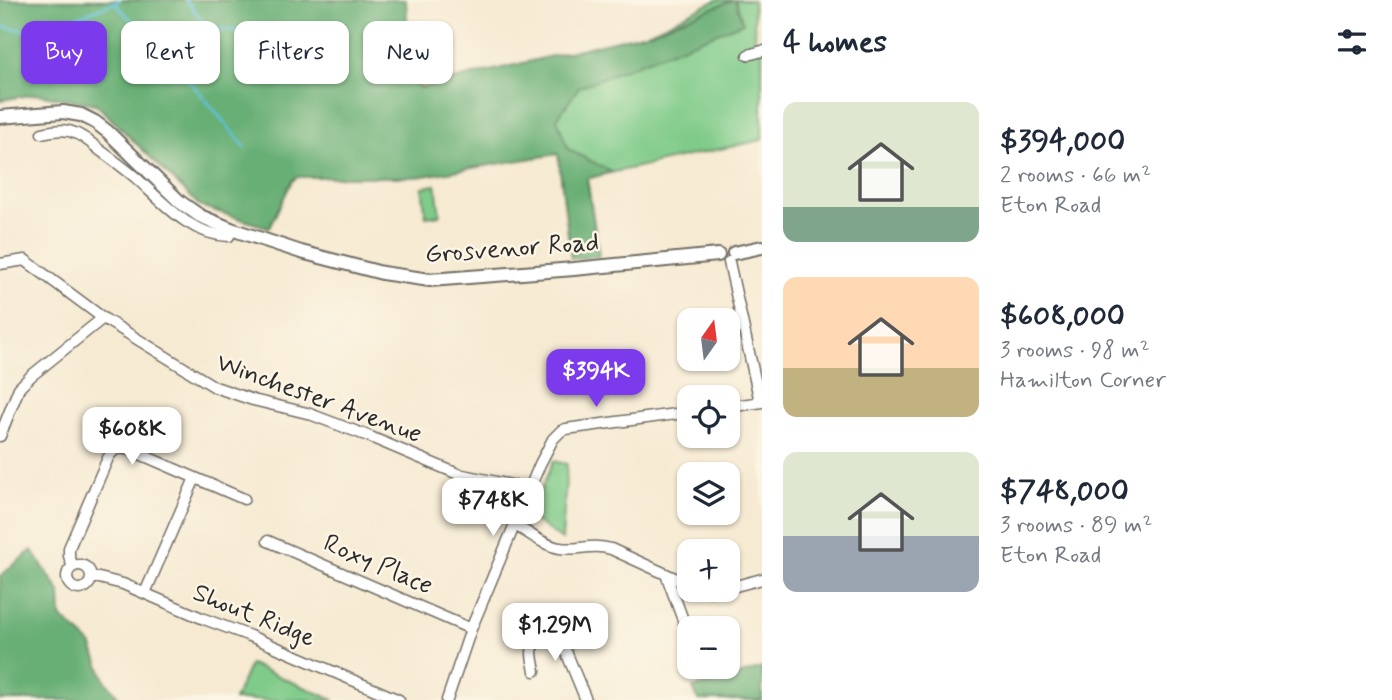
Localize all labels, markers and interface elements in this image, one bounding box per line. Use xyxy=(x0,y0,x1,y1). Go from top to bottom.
chip: Buy xyxy=(21,21,107,84)
chip: Rent xyxy=(121,21,220,84)
chip: Filters xyxy=(234,21,349,84)
chip: New xyxy=(363,21,453,84)
text: 4 homes xyxy=(783,23,887,62)
icon: filters xyxy=(1333,23,1371,61)
text: $394,000 xyxy=(1000,122,1125,161)
icon: home xyxy=(839,130,923,214)
text: 2 rooms · 66 m² xyxy=(1000,161,1151,191)
text: Eton Road xyxy=(1000,191,1101,221)
street label: Grosvenor Road xyxy=(424,226,600,272)
text: $608,000 xyxy=(1000,297,1125,336)
icon: home xyxy=(839,305,923,389)
north arrow xyxy=(677,308,740,371)
map controls xyxy=(677,308,740,679)
text: 3 rooms · 98 m² xyxy=(1000,336,1150,366)
street label: Winchester Avenue xyxy=(212,346,426,452)
pin: $394K xyxy=(547,350,645,409)
text: $394K xyxy=(562,357,630,387)
text: Hamilton Corner xyxy=(1000,366,1166,396)
button: locate xyxy=(677,385,740,448)
pin: $608K xyxy=(83,407,181,467)
text: $608K xyxy=(98,415,166,445)
button: layers xyxy=(677,462,740,525)
text: $748,000 xyxy=(1000,472,1129,511)
pin: $748K xyxy=(444,478,542,538)
icon: home xyxy=(839,480,923,564)
text: $748K xyxy=(458,486,528,516)
text: 3 rooms · 89 m² xyxy=(1000,511,1152,541)
street label: Roxy Place xyxy=(318,527,438,603)
button: + xyxy=(677,539,740,602)
text: Eton Road xyxy=(1000,541,1101,571)
street label: Shout Ridge xyxy=(188,576,320,656)
pin: $1.29M xyxy=(498,604,612,663)
text: $1.29M xyxy=(518,611,592,641)
button: − xyxy=(677,616,740,679)

